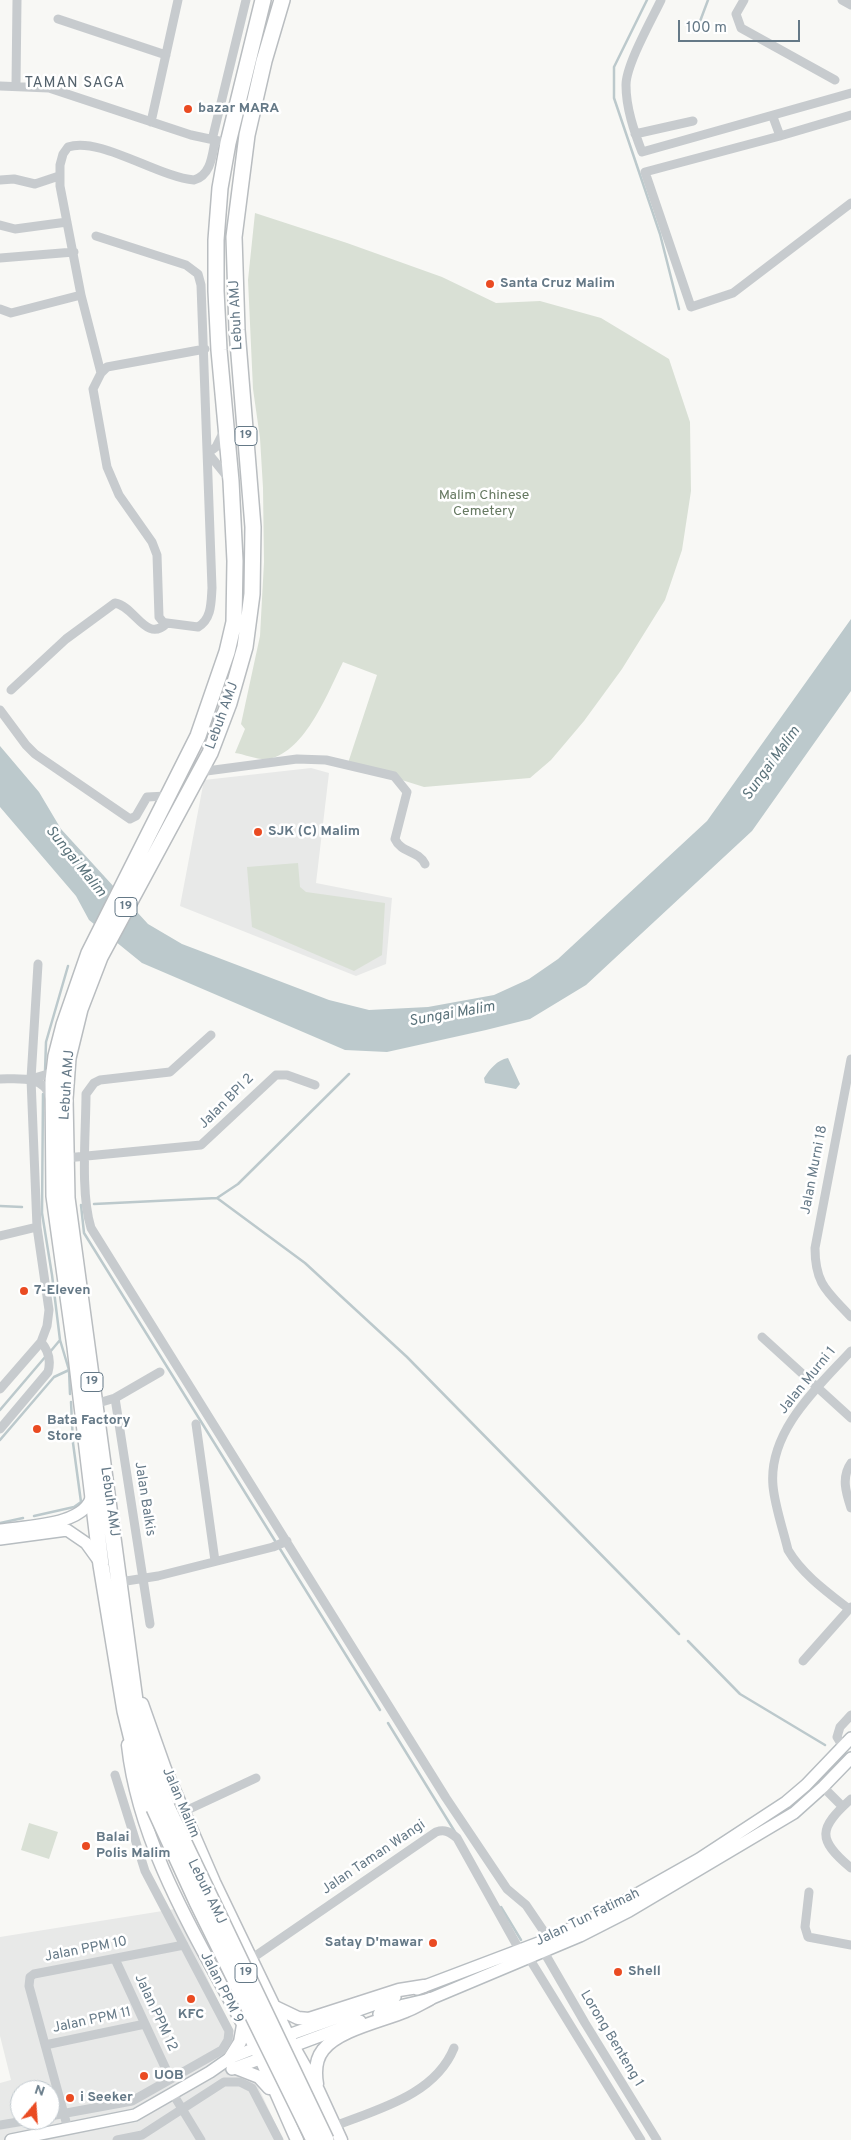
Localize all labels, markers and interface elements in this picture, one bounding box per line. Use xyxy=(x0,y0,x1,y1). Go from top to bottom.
scale bar xyxy=(681,10,804,42)
text: 100 m xyxy=(686,19,727,38)
district label: TAMAN SAGA xyxy=(23,75,127,93)
place label: bazar MARA xyxy=(198,101,279,117)
marker: bazar MARA xyxy=(182,103,194,115)
place label: Santa Cruz Malim xyxy=(500,276,615,292)
marker: Santa Cruz Malim xyxy=(484,278,496,290)
street label: Lebuh AMJ xyxy=(227,279,247,351)
road number: 19 xyxy=(235,426,257,446)
park label: Malim Chinese Cemetery xyxy=(439,488,529,520)
street label: Lebuh AMJ xyxy=(203,680,243,752)
water label: Sungai Malim xyxy=(739,724,805,804)
water label: Sungai Malim xyxy=(41,823,109,901)
place label: SJK (C) Malim xyxy=(268,824,360,840)
marker: SJK (C) Malim xyxy=(252,826,264,838)
road number: 19 xyxy=(115,898,137,916)
water label: Sungai Malim xyxy=(408,999,496,1031)
street label: Lebuh AMJ xyxy=(57,1049,79,1121)
street label: Jalan BPI 2 xyxy=(196,1071,258,1133)
street label: Jalan Murni 18 xyxy=(798,1124,832,1216)
place label: 7-Eleven xyxy=(34,1283,91,1299)
marker: 7-Eleven xyxy=(18,1285,30,1297)
street label: Jalan Murni 1 xyxy=(776,1344,840,1418)
road number: 19 xyxy=(81,1372,103,1391)
place label: Bata Factory Store xyxy=(47,1413,130,1445)
marker: Bata Factory Store xyxy=(31,1423,43,1435)
street label: Jalan Balkis xyxy=(130,1461,158,1537)
street label: Lebuh AMJ xyxy=(96,1466,122,1538)
street label: Jalan Malim xyxy=(158,1765,202,1841)
street label: Jalan Taman Wangi xyxy=(319,1817,429,1899)
place label: Balai Polis Malim xyxy=(96,1830,171,1862)
marker: Balai Polis Malim xyxy=(80,1840,92,1852)
street label: Lebuh AMJ xyxy=(183,1857,229,1927)
street label: Jalan Tun Fatimah xyxy=(533,1886,643,1950)
street label: Jalan PPM 10 xyxy=(43,1934,129,1966)
place label: Satay D'mawar xyxy=(325,1935,423,1951)
marker: Satay D'mawar xyxy=(427,1937,439,1949)
street label: Jalan PPM 9 xyxy=(196,1949,246,2027)
road number: 19 xyxy=(235,1964,257,1982)
place label: Shell xyxy=(628,1964,661,1980)
marker: Shell xyxy=(612,1966,624,1978)
street label: Jalan PPM 12 xyxy=(130,1972,180,2054)
street label: Lorong Benteng 1 xyxy=(576,1988,646,2090)
marker: KFC xyxy=(185,1993,197,2005)
street label: Jalan PPM 11 xyxy=(51,2004,133,2038)
place label: KFC xyxy=(178,2007,204,2023)
place label: UOB xyxy=(154,2068,184,2084)
marker: UOB xyxy=(138,2070,150,2082)
north arrow xyxy=(10,2080,60,2130)
text: N xyxy=(32,2082,47,2101)
place label: i Seeker xyxy=(80,2090,133,2106)
marker: i Seeker xyxy=(64,2092,76,2104)

